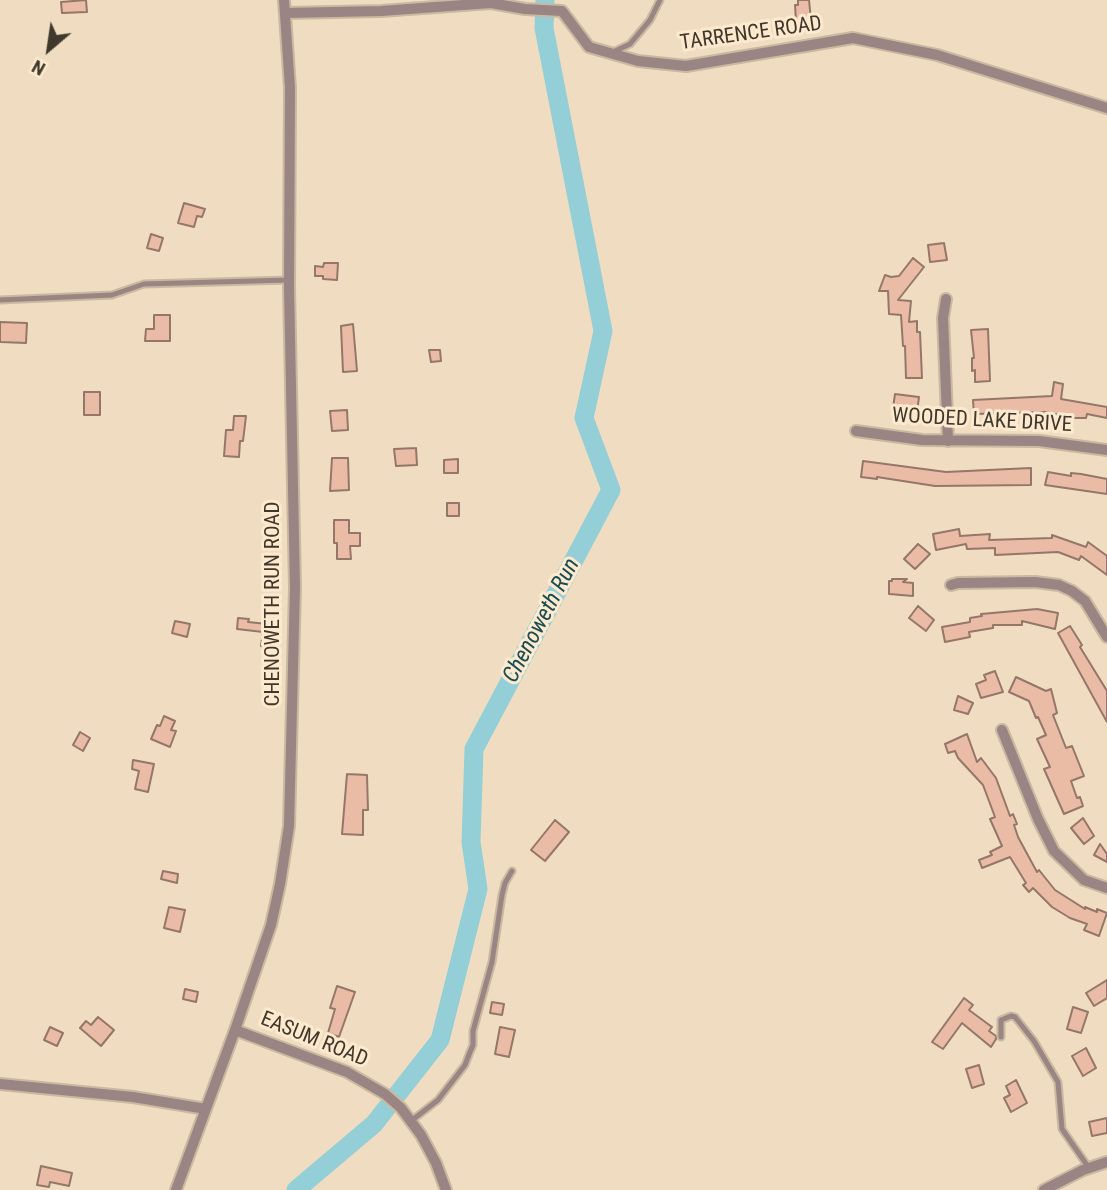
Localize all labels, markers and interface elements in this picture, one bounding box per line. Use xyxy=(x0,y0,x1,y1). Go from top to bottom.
street label: TARRENCE ROAD xyxy=(679,12,823,56)
north arrow xyxy=(14,14,84,84)
text: N xyxy=(28,55,49,81)
street label: WOODED LAKE DRIVE xyxy=(891,404,1073,438)
street label: CHENOWETH RUN ROAD xyxy=(261,502,287,706)
water label: Chenoweth Run xyxy=(498,554,586,688)
street label: EASUM ROAD xyxy=(257,1007,371,1073)

